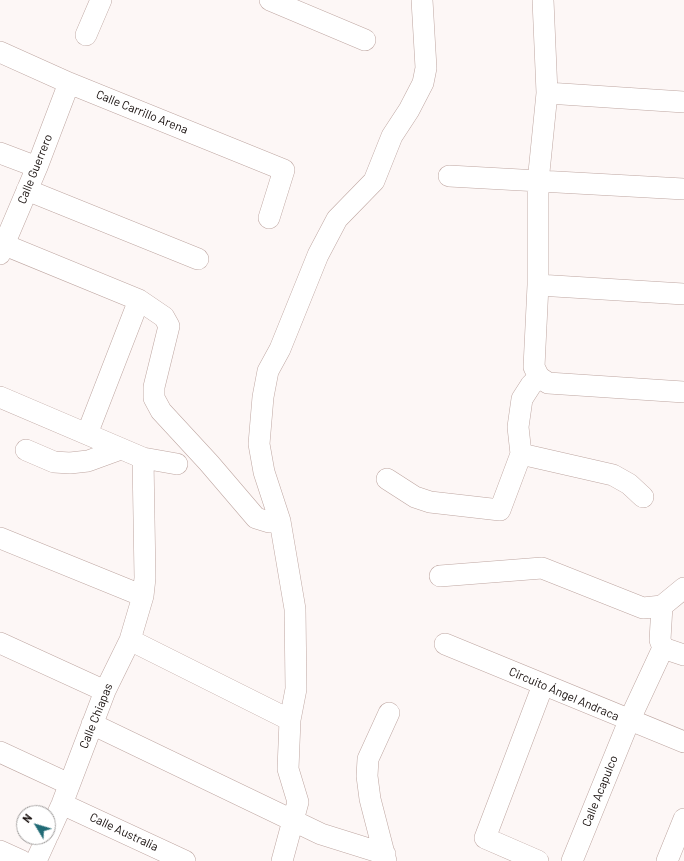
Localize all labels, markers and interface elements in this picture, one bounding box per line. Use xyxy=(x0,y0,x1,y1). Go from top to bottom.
street label: Calle Carrillo Arena xyxy=(94,87,190,137)
street label: Calle Guerrero xyxy=(15,132,55,206)
street label: Circuito Ángel Andraca xyxy=(507,664,621,724)
street label: Calle Chiapas xyxy=(76,681,116,751)
street label: Calle Acapulco xyxy=(579,753,621,829)
north arrow xyxy=(16,805,56,845)
street label: Calle Australia xyxy=(87,810,161,854)
text: N xyxy=(20,811,34,825)

